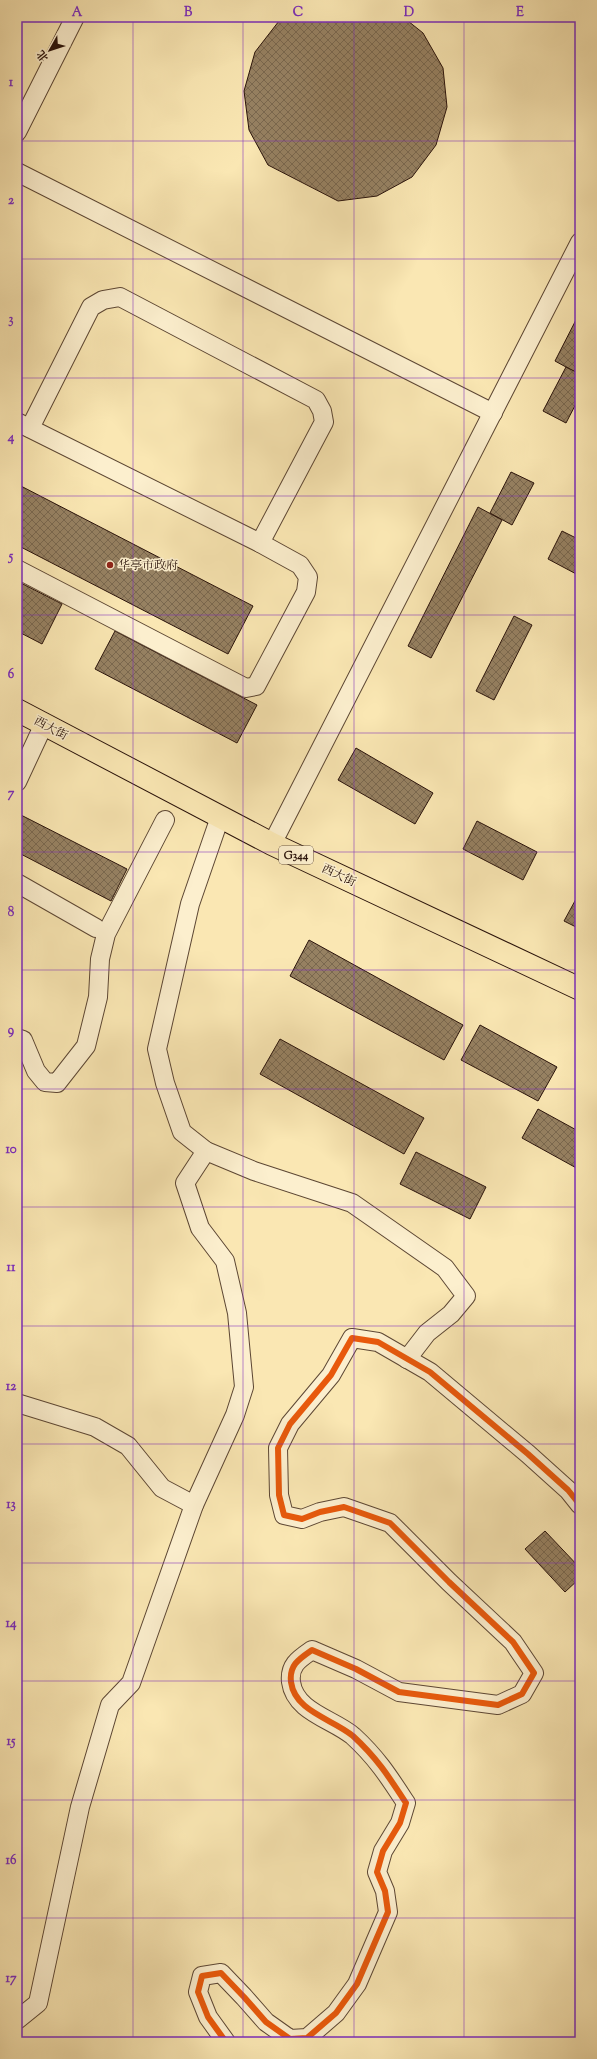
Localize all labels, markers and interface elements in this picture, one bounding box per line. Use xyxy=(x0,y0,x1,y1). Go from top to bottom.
text: A xyxy=(72,4,83,22)
text: B xyxy=(184,4,193,22)
text: C xyxy=(293,4,303,22)
text: D xyxy=(404,4,414,22)
text: E xyxy=(516,4,524,22)
north arrow xyxy=(30,30,70,70)
text: 北 xyxy=(33,46,53,65)
text: 1 xyxy=(9,74,14,92)
text: 2 xyxy=(8,192,15,210)
text: 3 xyxy=(8,311,14,329)
text: 4 xyxy=(7,429,15,447)
text: 5 xyxy=(8,548,14,566)
place label: 华亭市政府 xyxy=(118,557,178,575)
marker: 华亭市政府 xyxy=(105,560,115,570)
text: 6 xyxy=(8,666,15,684)
street label: 西大街 xyxy=(30,712,72,746)
text: 7 xyxy=(8,785,15,803)
road number: G344 xyxy=(279,846,313,864)
street label: 西大街 xyxy=(318,860,360,892)
text: 8 xyxy=(8,904,15,922)
text: 9 xyxy=(8,1022,15,1040)
text: 10 xyxy=(5,1141,17,1159)
text: 11 xyxy=(7,1259,16,1277)
text: 12 xyxy=(6,1378,17,1396)
text: 13 xyxy=(6,1496,16,1514)
text: 14 xyxy=(6,1615,17,1633)
text: 15 xyxy=(7,1733,16,1751)
text: 16 xyxy=(6,1852,17,1870)
text: 17 xyxy=(6,1970,17,1988)

